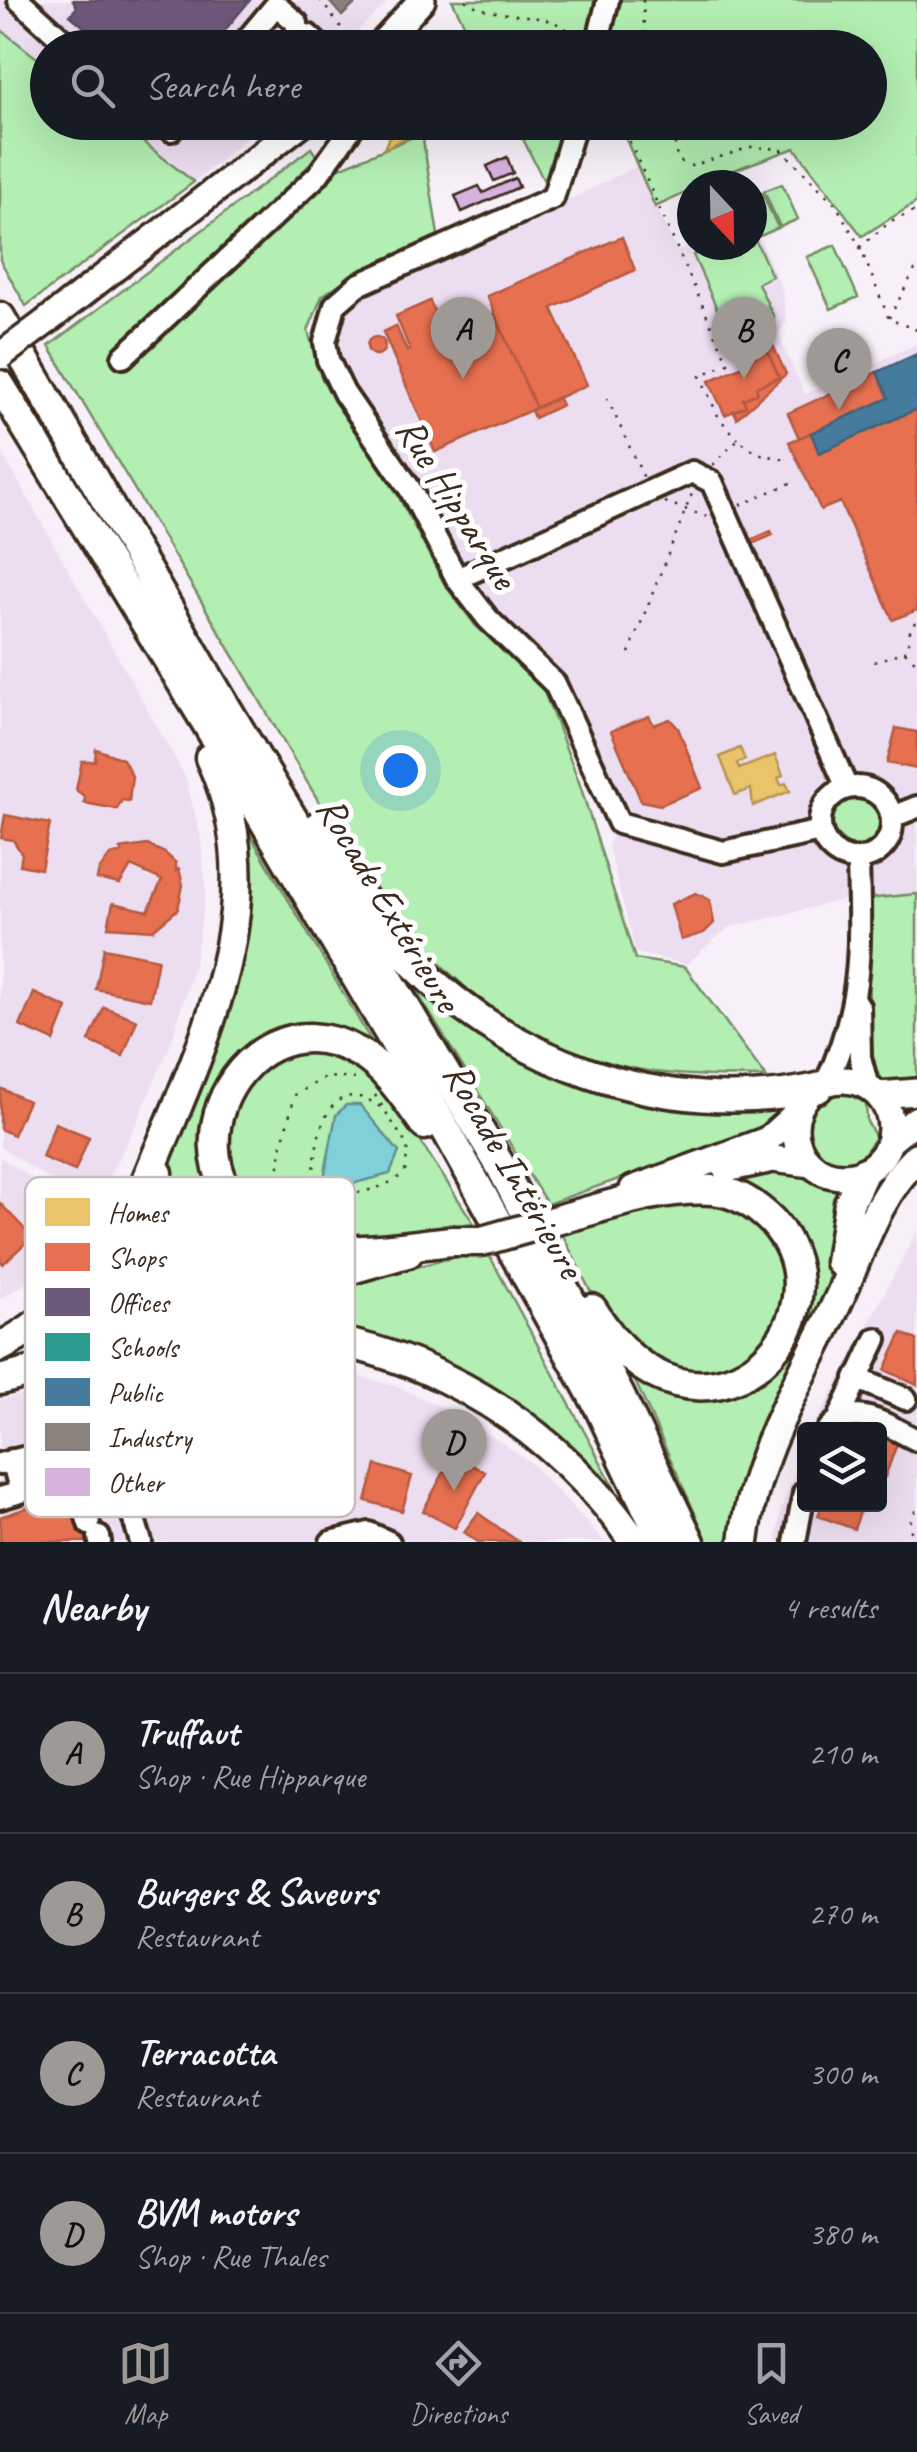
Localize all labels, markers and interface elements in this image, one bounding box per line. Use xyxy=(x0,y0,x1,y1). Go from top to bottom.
search box xyxy=(30,30,887,140)
icon: search xyxy=(65,58,120,113)
text: Search here xyxy=(145,62,300,109)
north arrow xyxy=(677,170,767,260)
pin: A xyxy=(430,296,496,379)
pin: B xyxy=(712,296,776,379)
pin: C xyxy=(806,328,872,410)
street label: Rue Hipparque xyxy=(385,408,531,601)
your location xyxy=(375,745,426,796)
street label: Rocade Extérieure xyxy=(305,787,474,1023)
street label: Rocade Intérieure xyxy=(432,1053,597,1290)
legend xyxy=(25,1177,355,1517)
text: Homes xyxy=(108,1195,170,1230)
text: Shops xyxy=(108,1240,168,1275)
text: Offices xyxy=(108,1285,171,1320)
text: Schools xyxy=(108,1330,180,1365)
text: Public xyxy=(108,1375,164,1410)
pin: D xyxy=(422,1408,486,1491)
text: Industry xyxy=(108,1420,194,1455)
map controls xyxy=(797,1422,887,1512)
button: layers xyxy=(797,1422,887,1512)
text: Other xyxy=(108,1465,166,1500)
text: Nearby xyxy=(40,1581,146,1634)
text: 4 results xyxy=(783,1587,877,1628)
text: Truffaut xyxy=(135,1709,238,1756)
text: A xyxy=(64,1733,81,1774)
text: 210 m xyxy=(808,1733,877,1774)
text: Shop · Rue Hipparque xyxy=(135,1756,365,1797)
text: Burgers & Saveurs xyxy=(135,1869,377,1916)
text: B xyxy=(64,1893,81,1934)
text: 270 m xyxy=(808,1893,877,1934)
text: Restaurant xyxy=(135,1916,259,1957)
text: Terracotta xyxy=(135,2029,275,2076)
text: C xyxy=(65,2053,80,2094)
text: 300 m xyxy=(808,2053,877,2094)
text: Restaurant xyxy=(135,2076,259,2117)
text: BVM motors xyxy=(135,2189,296,2236)
text: D xyxy=(63,2213,82,2254)
text: 380 m xyxy=(808,2213,877,2254)
text: Shop · Rue Thales xyxy=(135,2236,326,2277)
tab: Map xyxy=(118,2336,173,2431)
tab: Directions xyxy=(410,2336,507,2431)
tab: Saved xyxy=(744,2336,799,2431)

